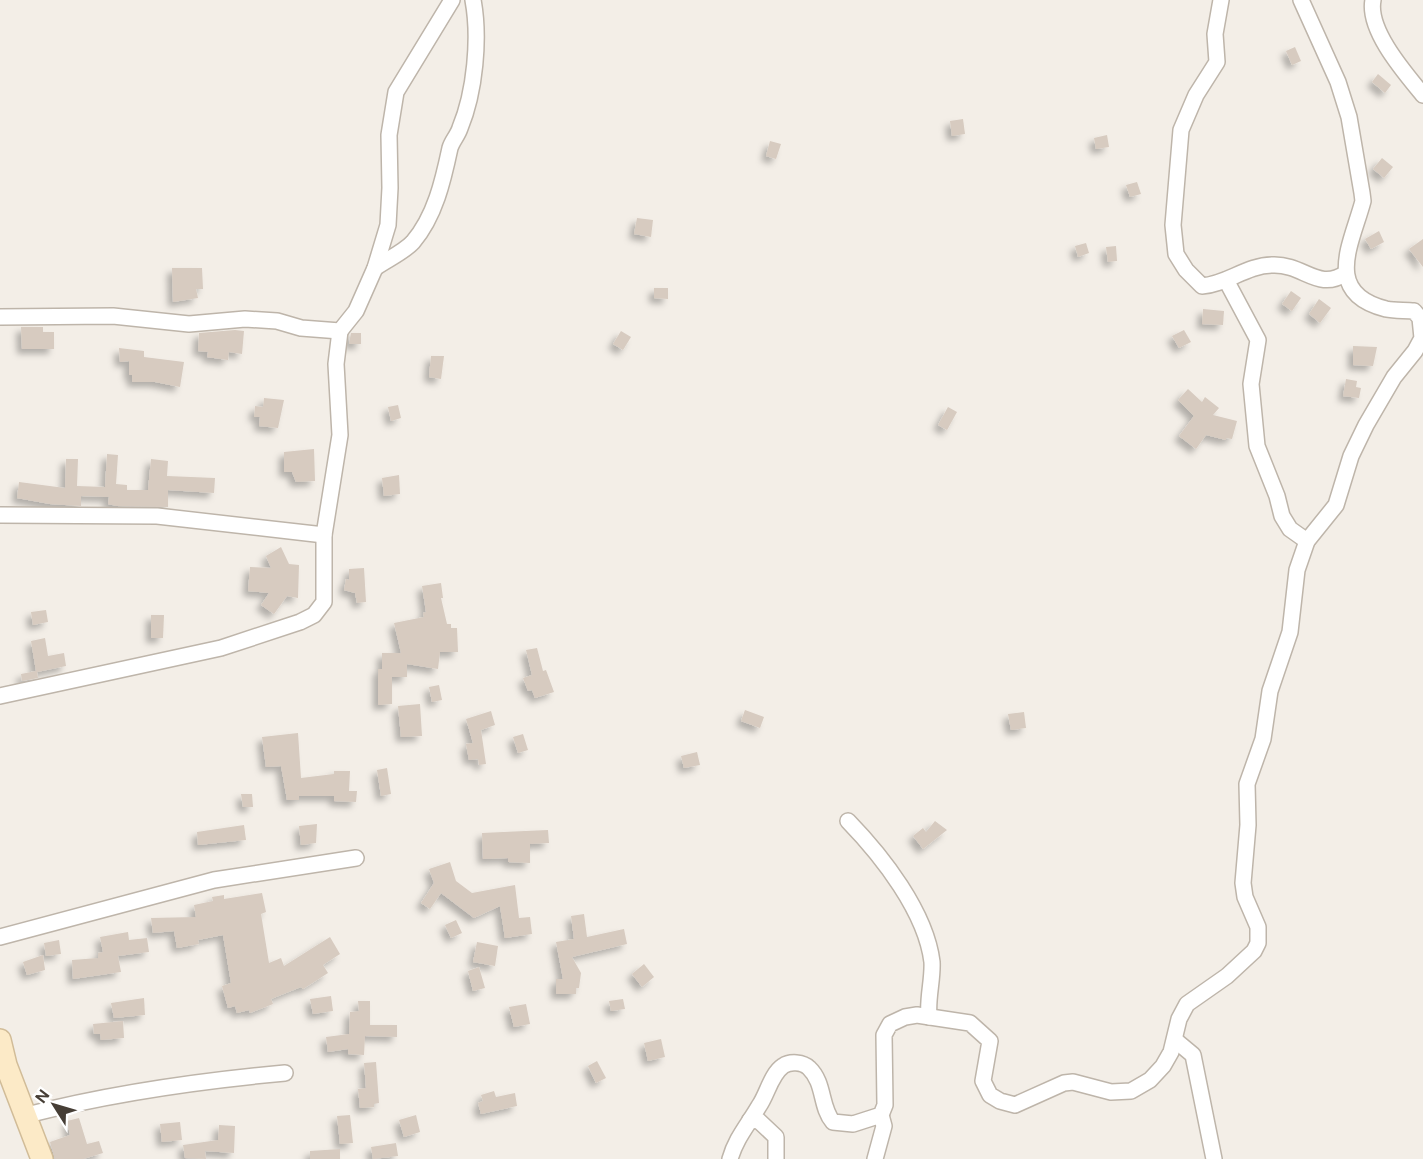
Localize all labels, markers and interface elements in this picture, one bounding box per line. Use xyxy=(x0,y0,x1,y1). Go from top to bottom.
north arrow xyxy=(24,1075,84,1135)
text: N xyxy=(31,1085,54,1107)

